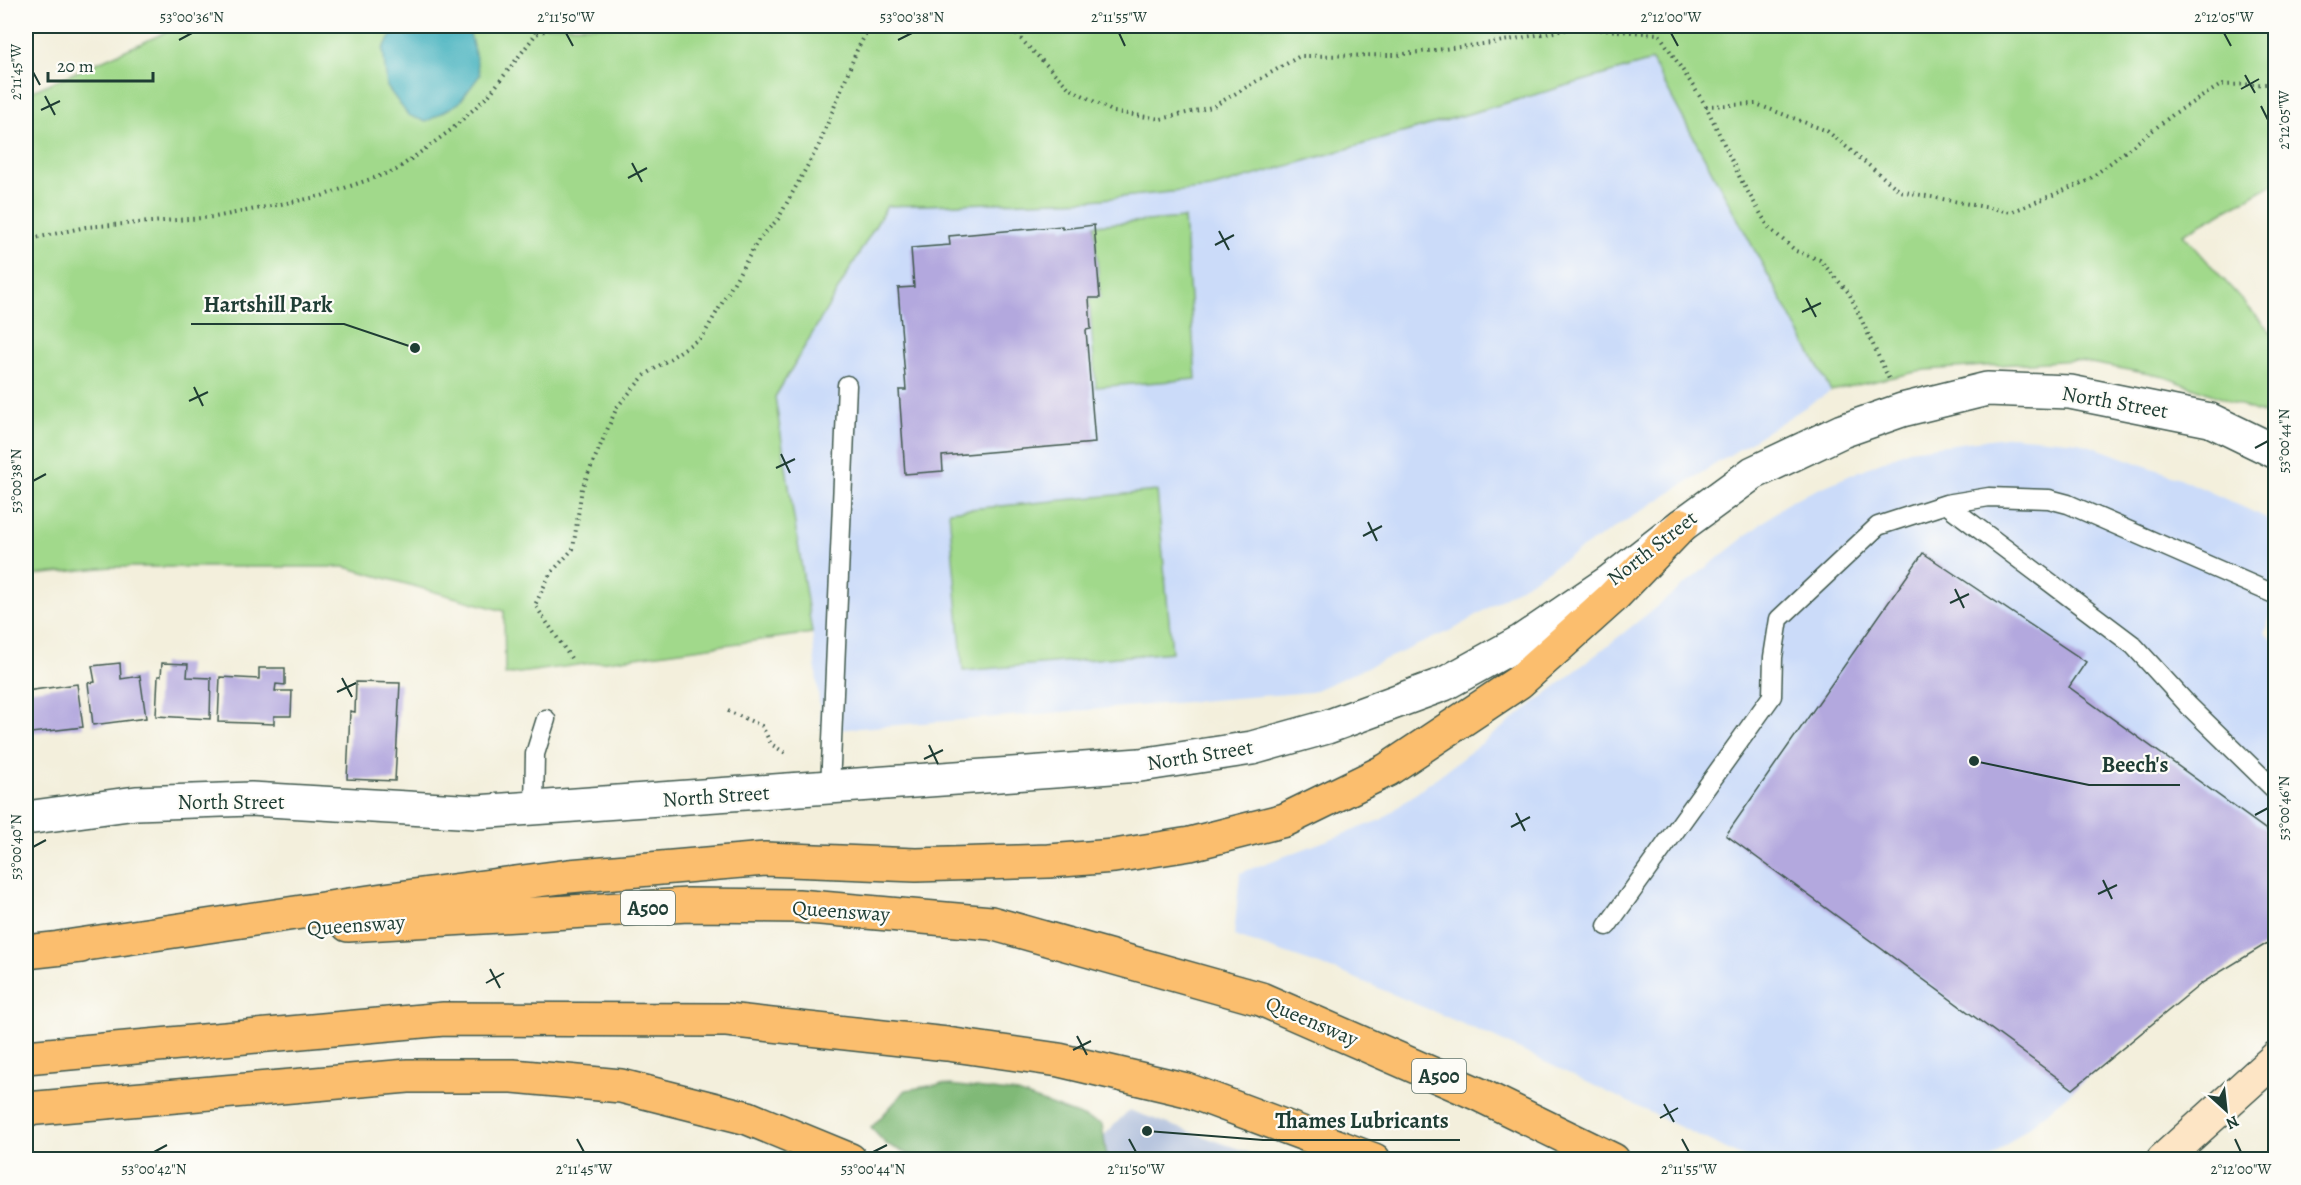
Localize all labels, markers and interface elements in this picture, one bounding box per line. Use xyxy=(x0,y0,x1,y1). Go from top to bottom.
text: 53°00'36"N xyxy=(160,7,224,27)
text: 2°11'50"W xyxy=(537,7,595,27)
text: 53°00'38"N xyxy=(880,7,945,27)
text: 2°11'55"W xyxy=(1091,7,1147,27)
text: 2°12'00"W xyxy=(1641,7,1702,27)
text: 2°12'05"W xyxy=(2194,7,2254,27)
text: 2°11'45"W xyxy=(6,44,26,100)
scale bar xyxy=(48,45,153,83)
text: 20 m xyxy=(57,54,94,78)
text: 2°12'05"W xyxy=(2274,90,2294,150)
callout: Hartshill Park xyxy=(191,284,344,324)
text: Hartshill Park xyxy=(204,290,333,320)
street label: North Street xyxy=(2060,379,2170,425)
text: 53°00'44"N xyxy=(2274,408,2294,473)
text: 53°00'38"N xyxy=(6,448,26,513)
street label: North Street xyxy=(1601,504,1703,592)
street label: North Street xyxy=(1145,733,1255,777)
callout: Beech's xyxy=(2089,745,2180,785)
text: Beech's xyxy=(2102,750,2168,780)
text: 53°00'46"N xyxy=(2274,775,2294,840)
street label: North Street xyxy=(662,778,770,814)
street label: North Street xyxy=(177,788,285,816)
text: 53°00'40"N xyxy=(6,814,26,880)
road number: A500 xyxy=(621,891,675,925)
street label: Queensway xyxy=(791,894,891,928)
street label: Queensway xyxy=(306,908,406,942)
street label: Queensway xyxy=(1261,989,1363,1053)
road number: A500 xyxy=(1412,1059,1466,1093)
north arrow xyxy=(2196,1080,2256,1140)
callout: Thames Lubricants xyxy=(1263,1100,1460,1140)
text: Thames Lubricants xyxy=(1275,1106,1449,1136)
text: N xyxy=(2222,1110,2243,1135)
text: 53°00'42"N xyxy=(121,1159,187,1179)
text: 2°11'45"W xyxy=(556,1159,612,1179)
text: 53°00'44"N xyxy=(841,1159,906,1179)
text: 2°11'50"W xyxy=(1107,1159,1165,1179)
text: 2°11'55"W xyxy=(1661,1159,1717,1179)
text: 2°12'00"W xyxy=(2211,1159,2272,1179)

